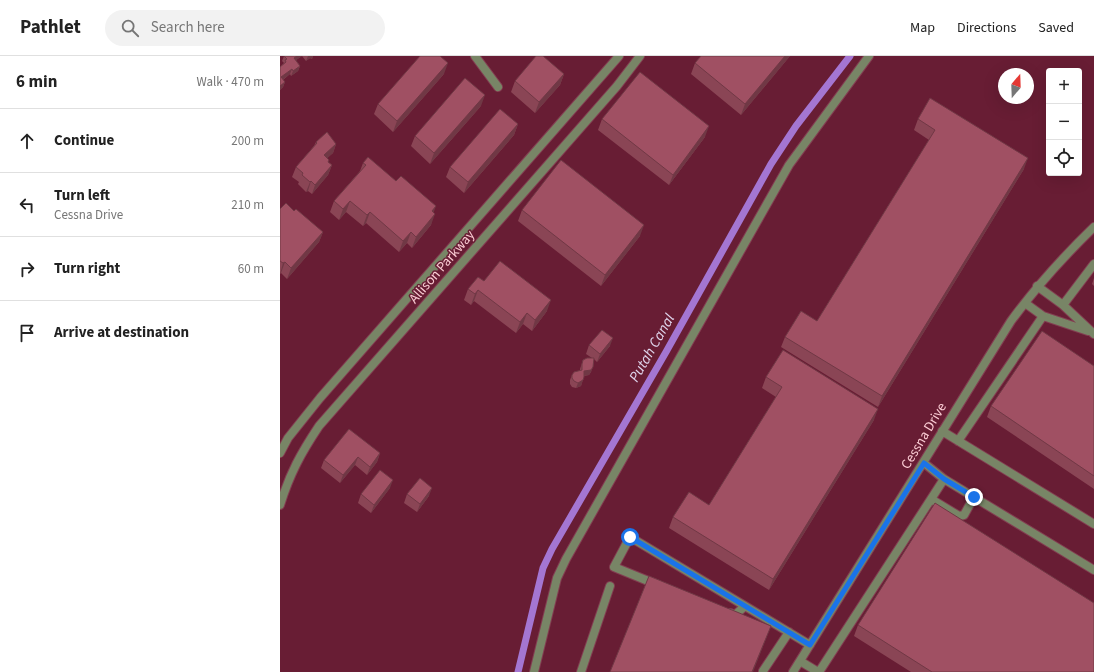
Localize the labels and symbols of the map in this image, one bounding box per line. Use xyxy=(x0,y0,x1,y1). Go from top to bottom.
north arrow xyxy=(998,68,1034,104)
street label: Allison Parkway xyxy=(404,225,480,308)
water label: Putah Canal xyxy=(624,310,680,386)
street label: Cessna Drive xyxy=(896,399,952,473)
route end xyxy=(965,488,983,506)
route start xyxy=(621,528,639,546)

